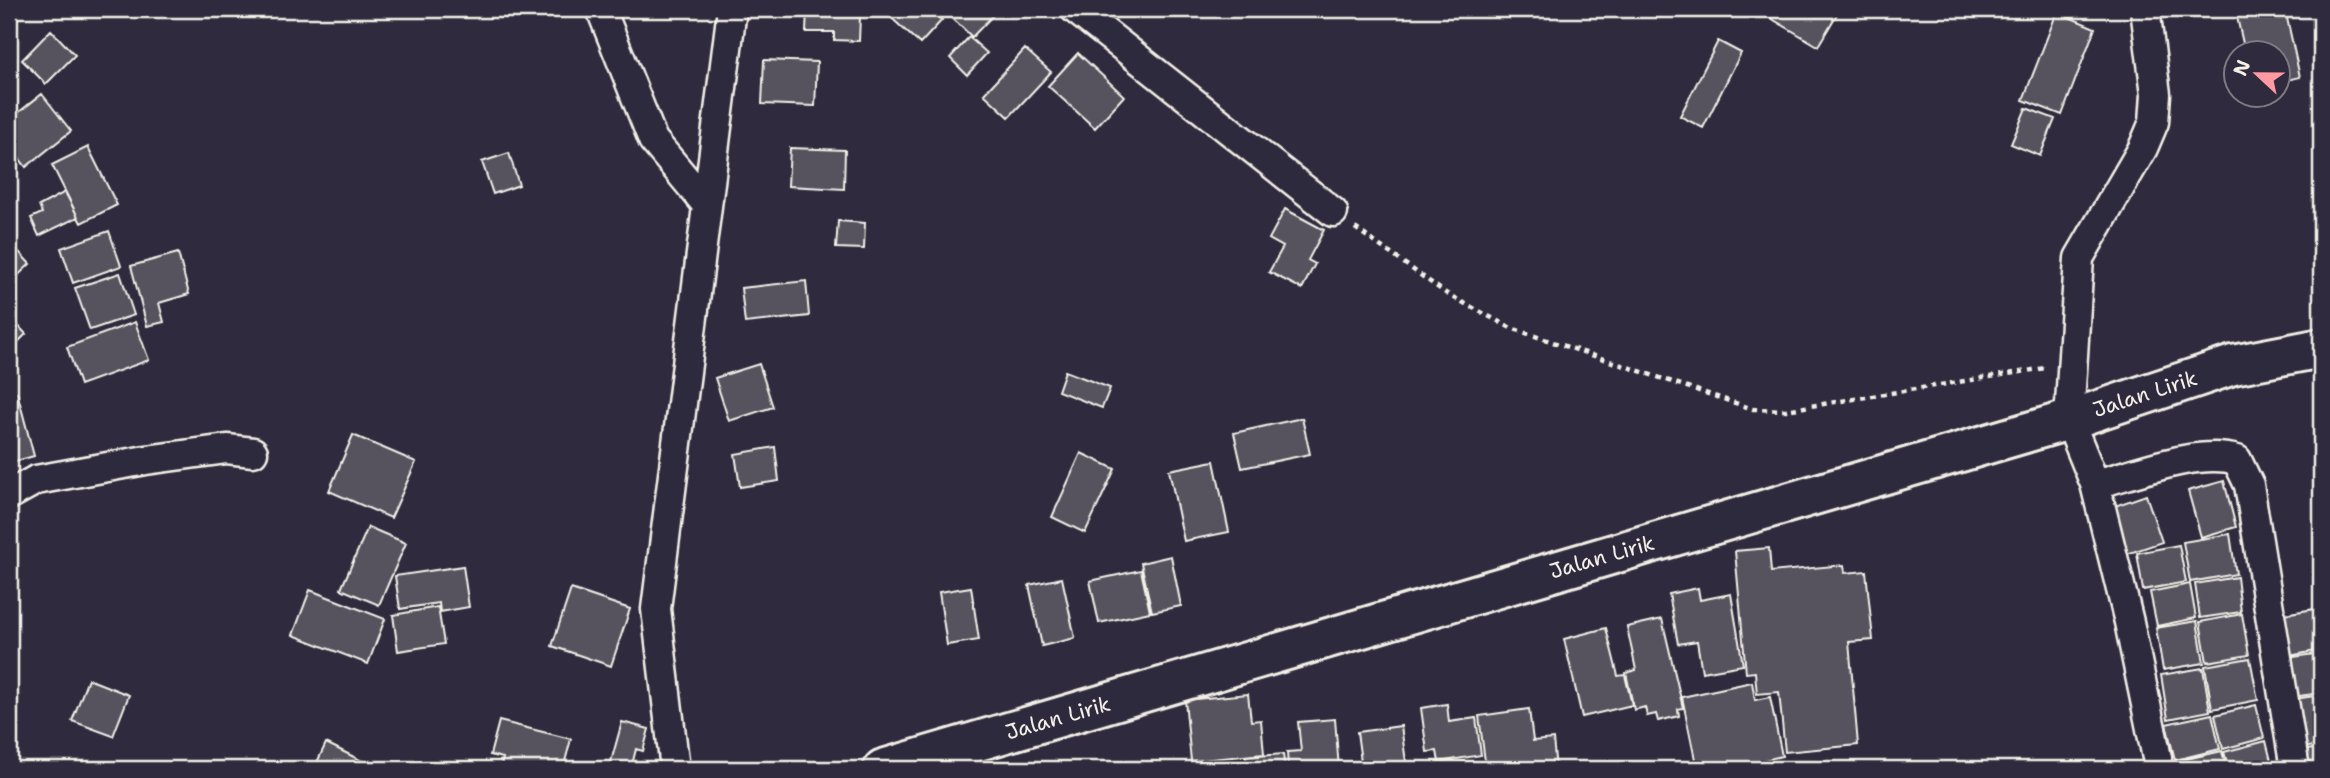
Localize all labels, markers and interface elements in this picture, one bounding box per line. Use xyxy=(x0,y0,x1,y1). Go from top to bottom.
north arrow xyxy=(2222,38,2292,108)
text: N xyxy=(2227,56,2256,79)
street label: Jalan Lirik xyxy=(2089,364,2201,424)
street label: Jalan Lirik xyxy=(1546,529,1658,585)
street label: Jalan Lirik xyxy=(1002,690,1114,746)

